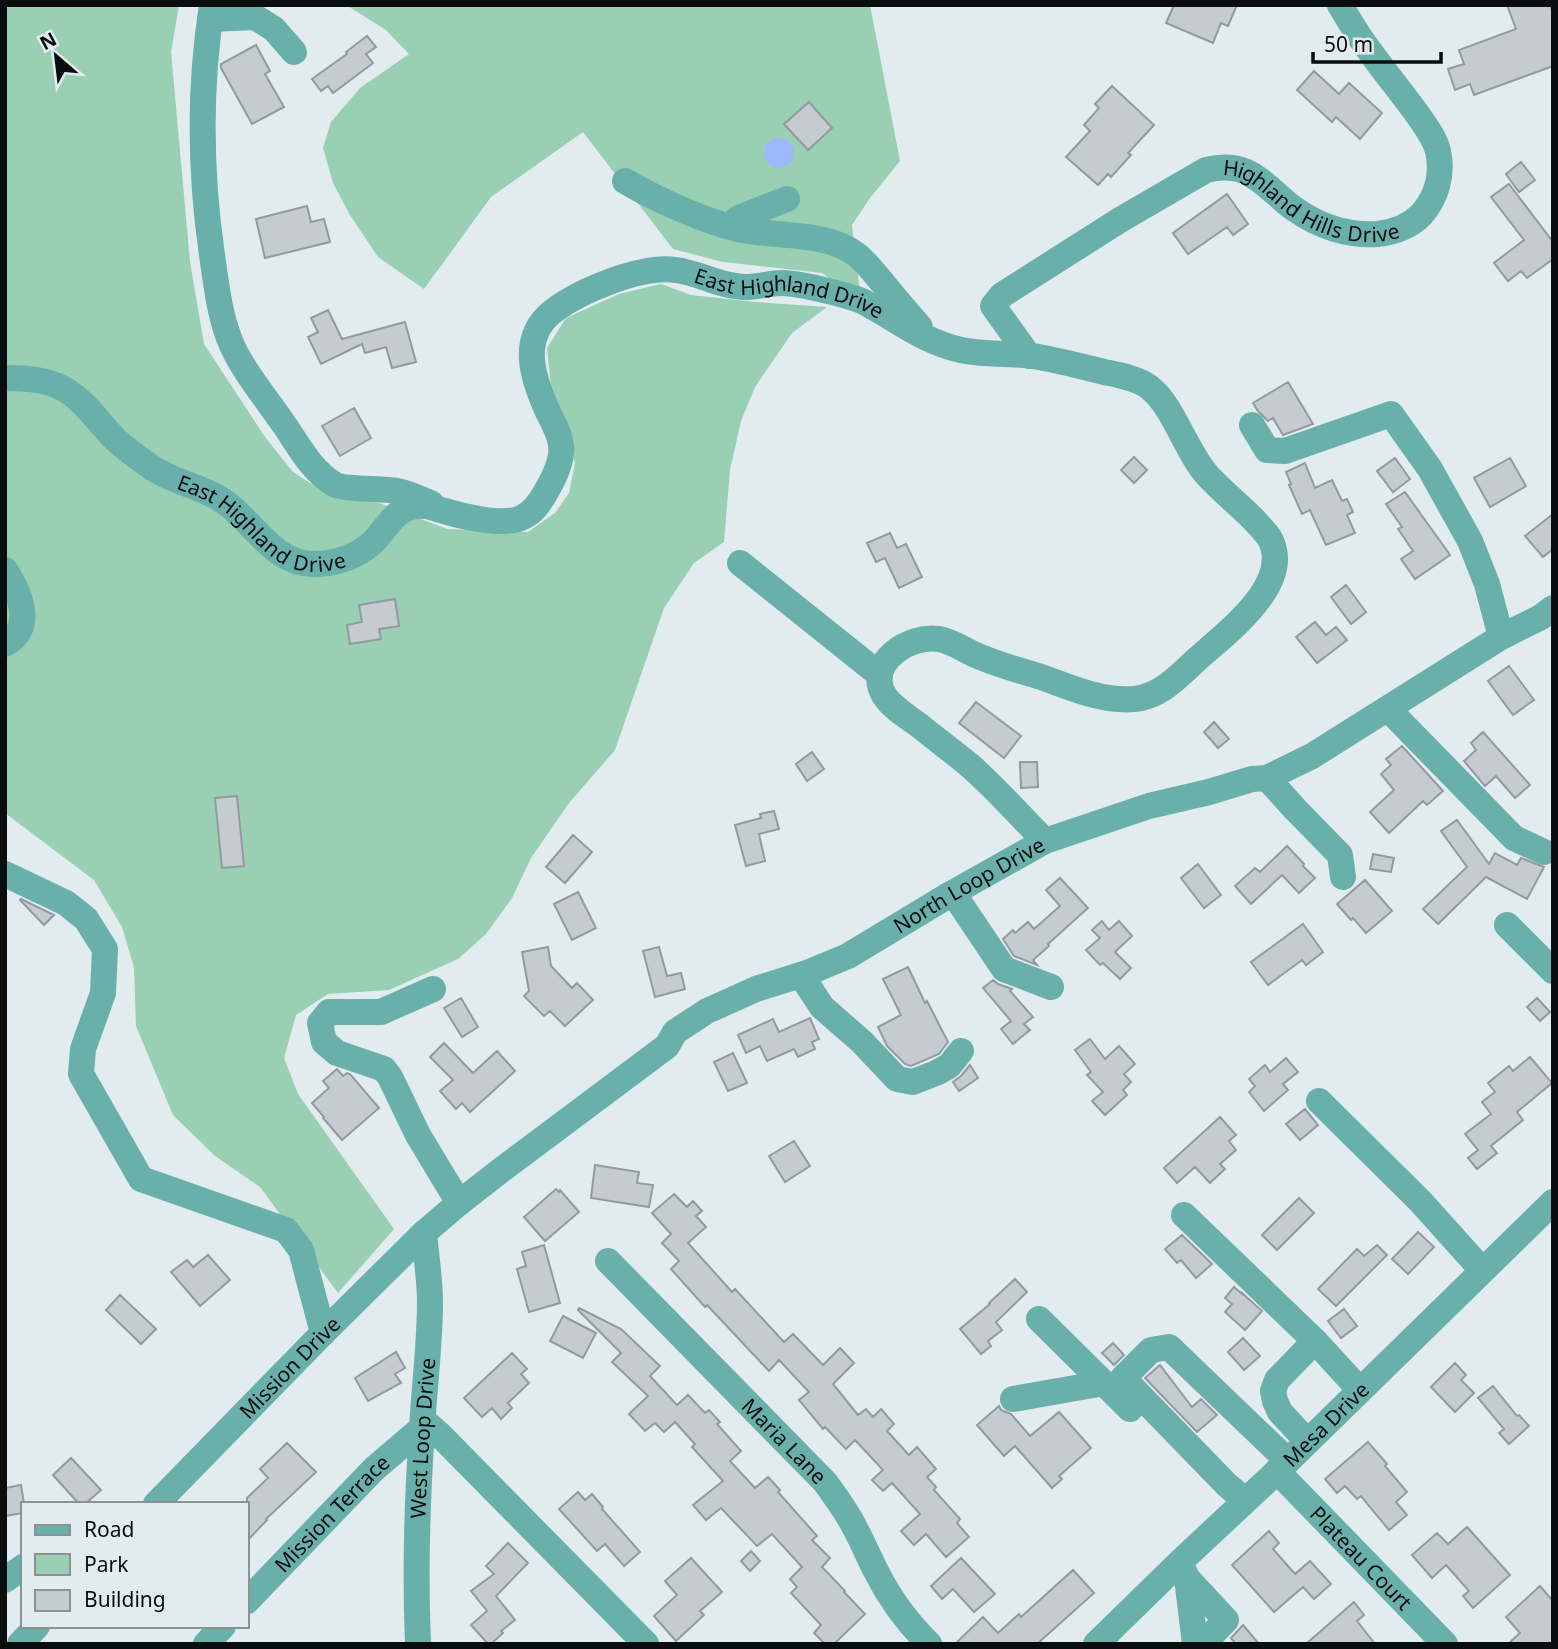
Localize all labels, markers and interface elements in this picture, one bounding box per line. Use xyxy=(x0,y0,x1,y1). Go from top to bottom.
north arrow xyxy=(21,21,91,91)
scale bar xyxy=(1313,21,1441,65)
text: N xyxy=(35,26,61,56)
text: 50 m xyxy=(1324,30,1373,58)
street label: Highland Hills Drive xyxy=(1222,153,1403,248)
street label: East Highland Drive xyxy=(691,261,889,325)
street label: East Highland Drive xyxy=(174,468,349,578)
street label: North Loop Drive xyxy=(888,830,1049,940)
street label: Mission Drive xyxy=(233,1310,346,1425)
street label: West Loop Drive xyxy=(403,1357,441,1519)
street label: Mesa Drive xyxy=(1277,1376,1375,1473)
street label: Maria Lane xyxy=(736,1392,833,1490)
street label: Mission Terrace xyxy=(268,1448,395,1578)
street label: Plateau Court xyxy=(1304,1500,1419,1616)
legend xyxy=(21,1502,248,1628)
text: Road xyxy=(84,1515,134,1543)
text: Park xyxy=(84,1550,129,1578)
text: Building xyxy=(84,1585,166,1613)

